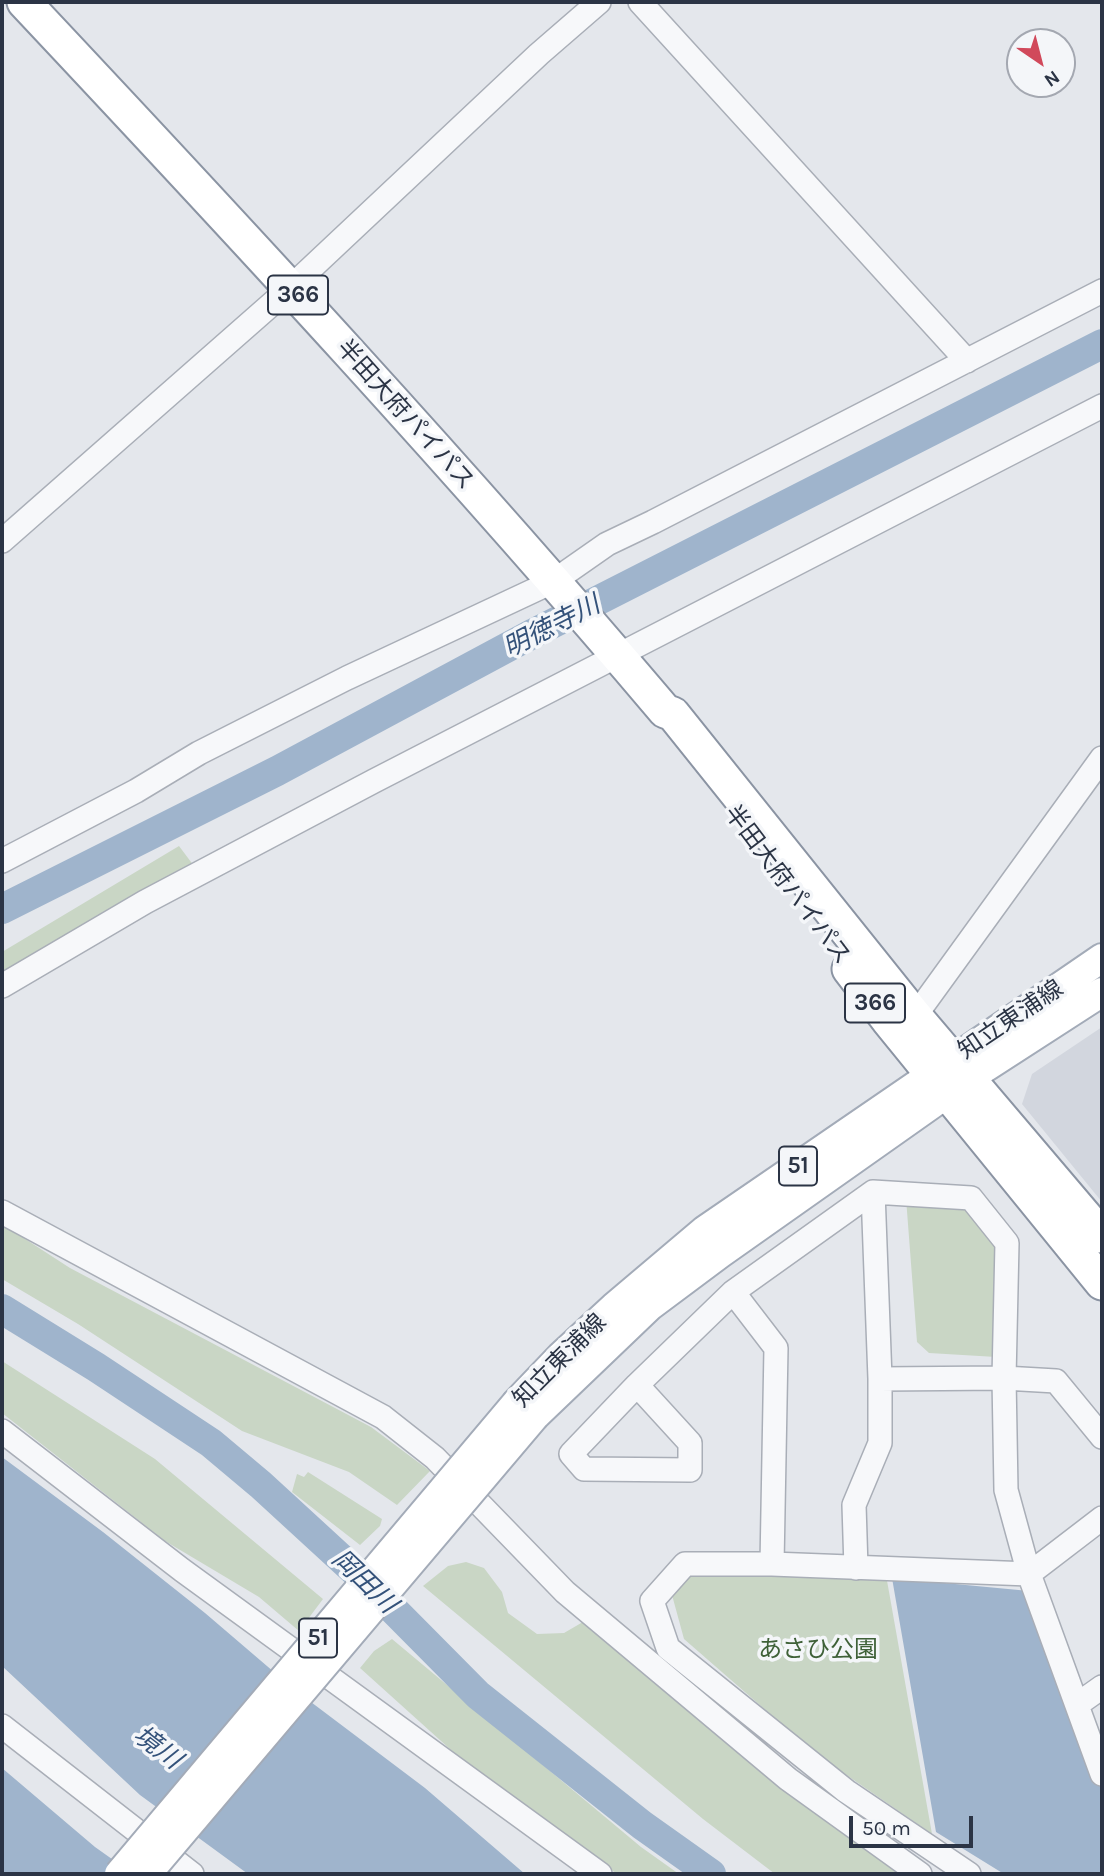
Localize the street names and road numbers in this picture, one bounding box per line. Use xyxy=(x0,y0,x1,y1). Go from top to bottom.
road number: 366 xyxy=(268,276,328,314)
street label: 半田大府パイパス xyxy=(330,334,480,496)
street label: 半田大府パイパス xyxy=(718,800,856,970)
street label: 知立東浦線 xyxy=(953,975,1069,1065)
road number: 366 xyxy=(845,984,905,1022)
road number: 51 xyxy=(779,1147,817,1186)
street label: 知立東浦線 xyxy=(507,1308,613,1414)
road number: 51 xyxy=(299,1618,337,1658)

